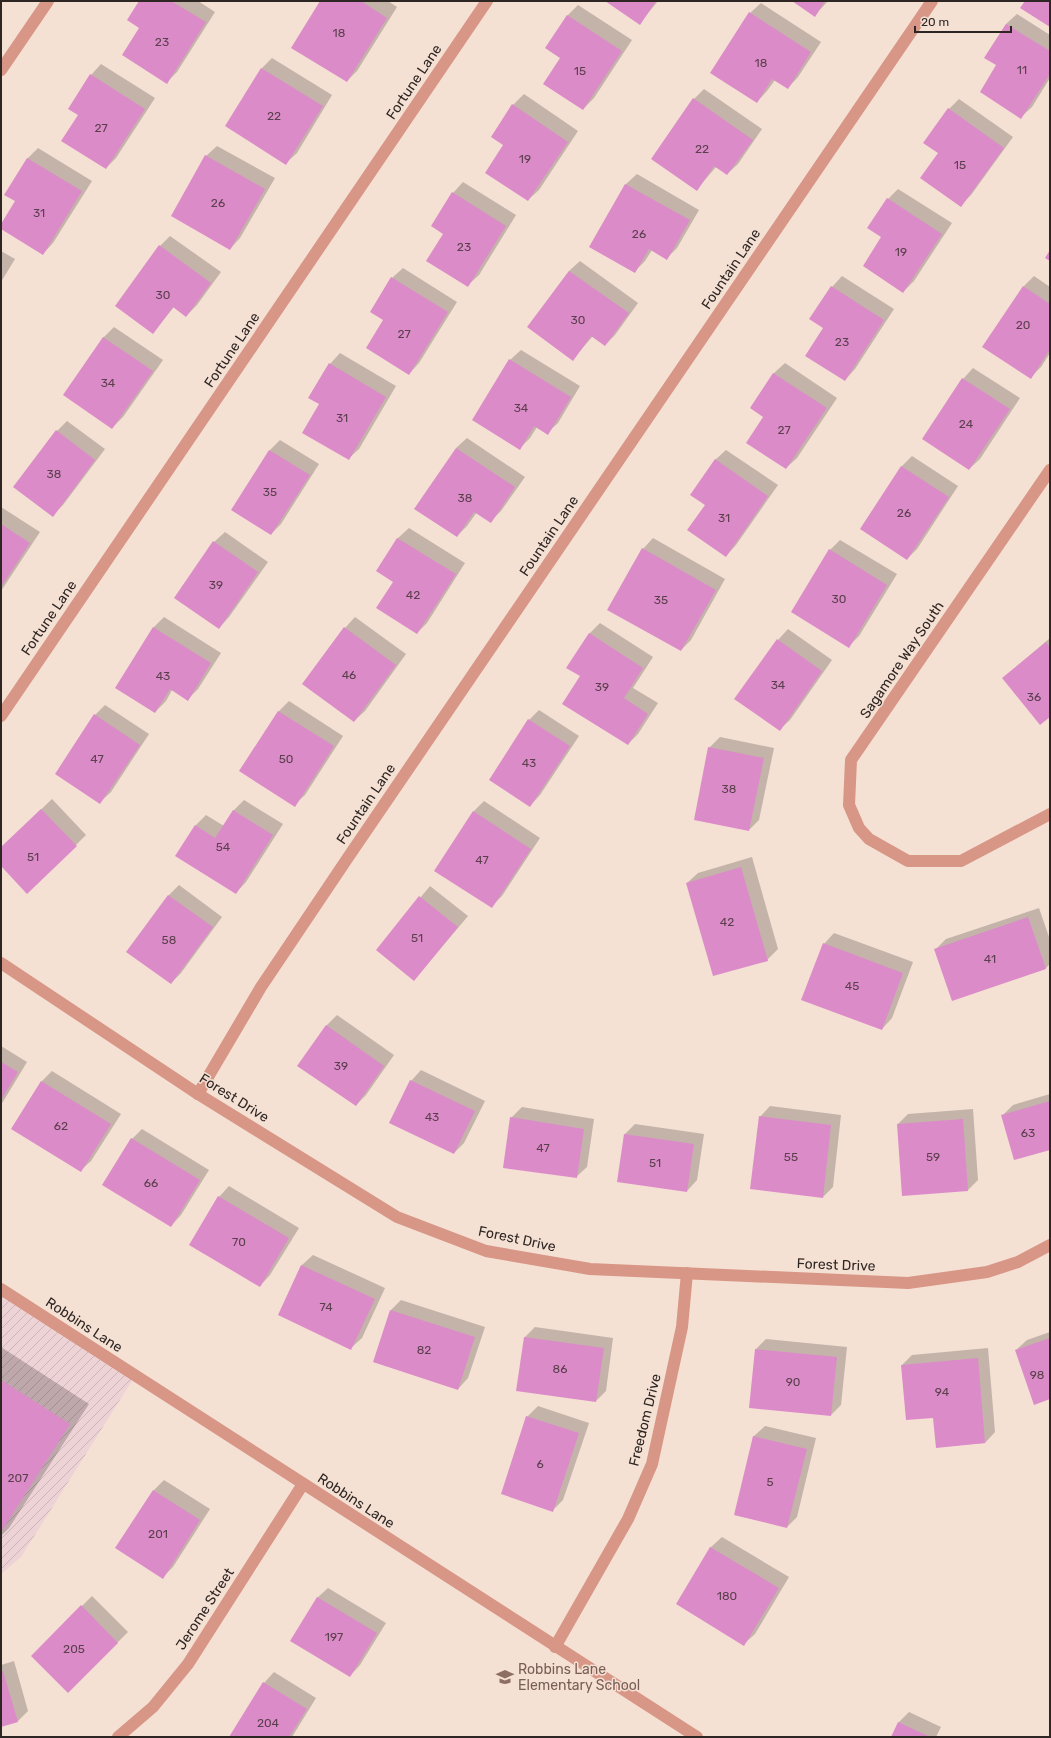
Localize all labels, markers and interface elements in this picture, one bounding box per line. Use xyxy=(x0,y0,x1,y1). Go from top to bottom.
scale bar xyxy=(915,8,1011,34)
text: 20 m xyxy=(921,15,949,29)
house number: 18 xyxy=(333,26,345,40)
house number: 23 xyxy=(155,35,169,49)
street label: Fortune Lane xyxy=(383,41,445,123)
house number: 18 xyxy=(755,56,767,70)
house number: 11 xyxy=(1017,63,1027,77)
house number: 15 xyxy=(574,64,586,78)
house number: 22 xyxy=(267,109,281,123)
house number: 27 xyxy=(94,121,108,135)
house number: 22 xyxy=(695,142,709,156)
house number: 19 xyxy=(519,152,531,166)
house number: 15 xyxy=(954,158,966,172)
house number: 26 xyxy=(211,196,225,210)
house number: 31 xyxy=(33,206,45,220)
street label: Fountain Lane xyxy=(698,225,764,312)
house number: 26 xyxy=(632,227,646,241)
house number: 23 xyxy=(457,240,471,254)
house number: 19 xyxy=(895,245,907,259)
house number: 30 xyxy=(156,288,170,302)
street label: Fortune Lane xyxy=(201,309,263,391)
house number: 30 xyxy=(571,313,585,327)
house number: 20 xyxy=(1016,318,1030,332)
house number: 27 xyxy=(397,327,411,341)
house number: 23 xyxy=(835,335,849,349)
house number: 34 xyxy=(101,376,116,390)
house number: 34 xyxy=(514,401,529,415)
house number: 31 xyxy=(336,411,348,425)
house number: 24 xyxy=(959,417,974,431)
house number: 27 xyxy=(777,423,791,437)
house number: 38 xyxy=(47,467,61,481)
house number: 35 xyxy=(263,485,277,499)
house number: 38 xyxy=(458,491,472,505)
street label: Fountain Lane xyxy=(516,492,582,579)
house number: 26 xyxy=(897,506,911,520)
house number: 31 xyxy=(718,511,730,525)
street label: Fortune Lane xyxy=(18,577,80,659)
house number: 39 xyxy=(209,578,223,592)
house number: 42 xyxy=(406,588,420,602)
house number: 30 xyxy=(832,592,846,606)
house number: 35 xyxy=(654,593,668,607)
street label: Sagamore Way South xyxy=(856,598,948,722)
house number: 46 xyxy=(342,668,356,682)
house number: 43 xyxy=(156,669,170,683)
house number: 34 xyxy=(771,678,786,692)
house number: 39 xyxy=(595,680,609,694)
house number: 36 xyxy=(1027,690,1041,704)
house number: 47 xyxy=(90,752,104,766)
house number: 50 xyxy=(279,752,293,766)
house number: 43 xyxy=(522,756,536,770)
street label: Fountain Lane xyxy=(333,760,399,847)
house number: 38 xyxy=(722,782,736,796)
house number: 54 xyxy=(216,840,231,854)
house number: 51 xyxy=(27,850,39,864)
house number: 47 xyxy=(475,853,489,867)
house number: 42 xyxy=(720,915,734,929)
house number: 51 xyxy=(411,931,423,945)
house number: 58 xyxy=(162,933,176,947)
house number: 41 xyxy=(984,952,996,966)
house number: 45 xyxy=(845,979,859,993)
house number: 39 xyxy=(334,1059,348,1073)
street label: Forest Drive xyxy=(196,1070,272,1126)
house number: 43 xyxy=(425,1110,439,1124)
house number: 62 xyxy=(54,1119,68,1133)
house number: 63 xyxy=(1021,1126,1035,1140)
house number: 47 xyxy=(536,1141,550,1155)
house number: 55 xyxy=(784,1150,798,1164)
house number: 59 xyxy=(926,1150,940,1164)
house number: 51 xyxy=(649,1156,661,1170)
house number: 66 xyxy=(144,1176,158,1190)
street label: Forest Drive xyxy=(477,1222,557,1256)
house number: 70 xyxy=(232,1235,246,1249)
street label: Forest Drive xyxy=(796,1255,876,1275)
street label: Robbins Lane xyxy=(42,1294,126,1356)
house number: 74 xyxy=(319,1300,333,1314)
house number: 82 xyxy=(417,1343,431,1357)
house number: 86 xyxy=(553,1362,567,1376)
house number: 98 xyxy=(1030,1368,1044,1382)
street label: Freedom Drive xyxy=(625,1372,665,1468)
house number: 90 xyxy=(786,1375,800,1389)
house number: 94 xyxy=(935,1385,950,1399)
house number: 6 xyxy=(536,1457,544,1471)
street label: Robbins Lane xyxy=(314,1470,398,1532)
house number: 207 xyxy=(8,1471,28,1485)
house number: 5 xyxy=(766,1475,774,1489)
house number: 201 xyxy=(148,1527,168,1541)
street label: Jerome Street xyxy=(172,1564,238,1653)
house number: 180 xyxy=(717,1589,737,1603)
house number: 197 xyxy=(325,1630,343,1644)
house number: 205 xyxy=(63,1642,85,1656)
place label: Robbins Lane Elementary School xyxy=(518,1661,640,1694)
school or university icon: Robbins Lane Elementary School xyxy=(495,1667,515,1687)
house number: 204 xyxy=(257,1716,280,1730)

